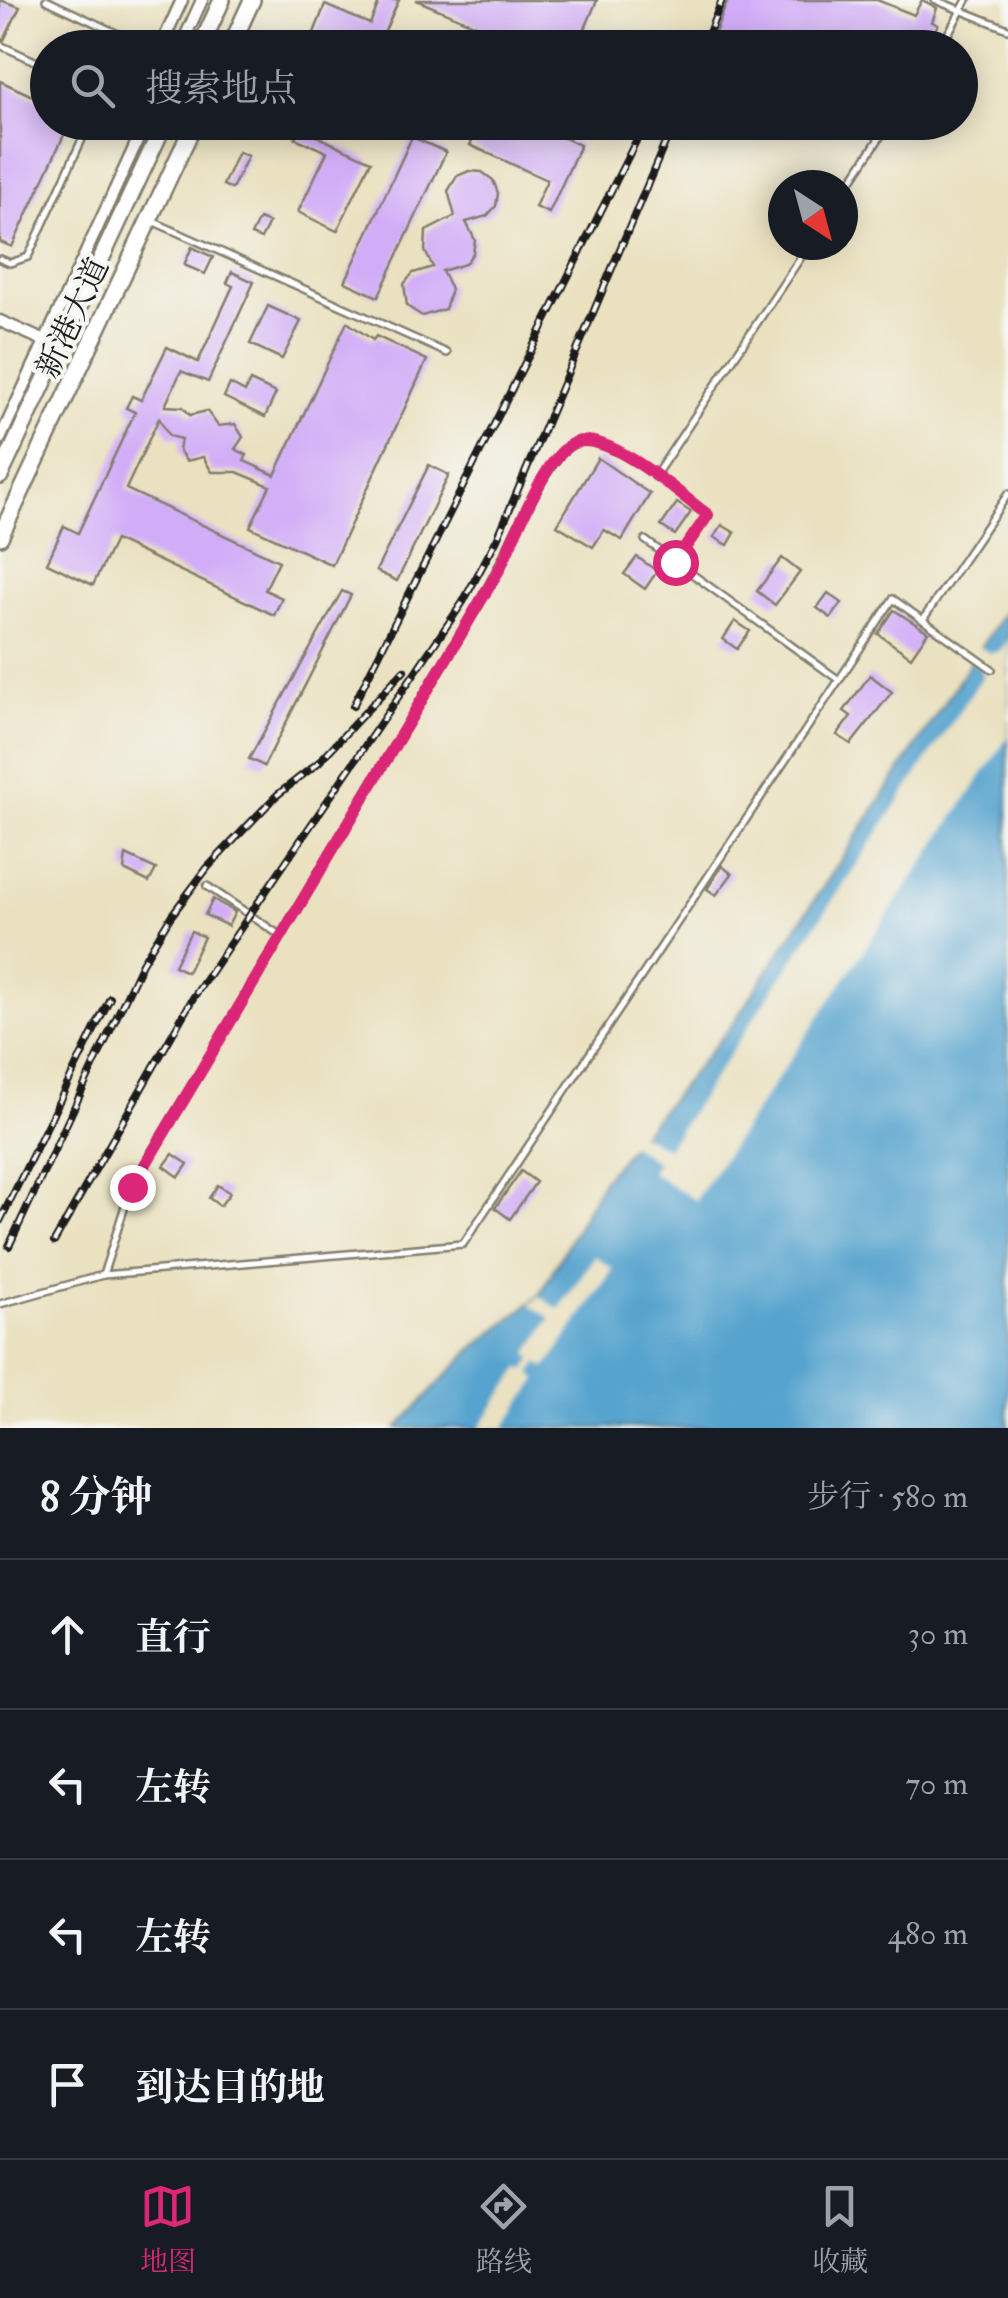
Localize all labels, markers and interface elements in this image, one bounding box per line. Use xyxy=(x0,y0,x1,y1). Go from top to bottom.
search box xyxy=(30,30,978,140)
icon: search xyxy=(65,58,120,113)
text: 搜索地点 xyxy=(145,65,297,113)
north arrow xyxy=(768,170,858,260)
street label: 新港大道 xyxy=(28,252,118,384)
route start xyxy=(653,540,699,586)
route end xyxy=(110,1165,156,1211)
text: 8 分钟 xyxy=(40,1472,153,1524)
text: 步行 · 580 m xyxy=(807,1477,968,1517)
icon: ahead xyxy=(40,1607,95,1662)
text: 直行 xyxy=(135,1614,211,1662)
text: 30 m xyxy=(908,1614,968,1654)
icon: left xyxy=(40,1757,95,1812)
text: 左转 xyxy=(135,1764,211,1812)
text: 70 m xyxy=(905,1764,968,1804)
icon: left xyxy=(40,1907,95,1962)
text: 左转 xyxy=(135,1914,211,1962)
text: 480 m xyxy=(888,1914,968,1954)
icon: arrive xyxy=(40,2057,95,2112)
text: 到达目的地 xyxy=(135,2064,325,2112)
tab: 地图 xyxy=(140,2179,196,2280)
tab: 路线 xyxy=(476,2179,532,2280)
tab: 收藏 xyxy=(812,2179,868,2280)

